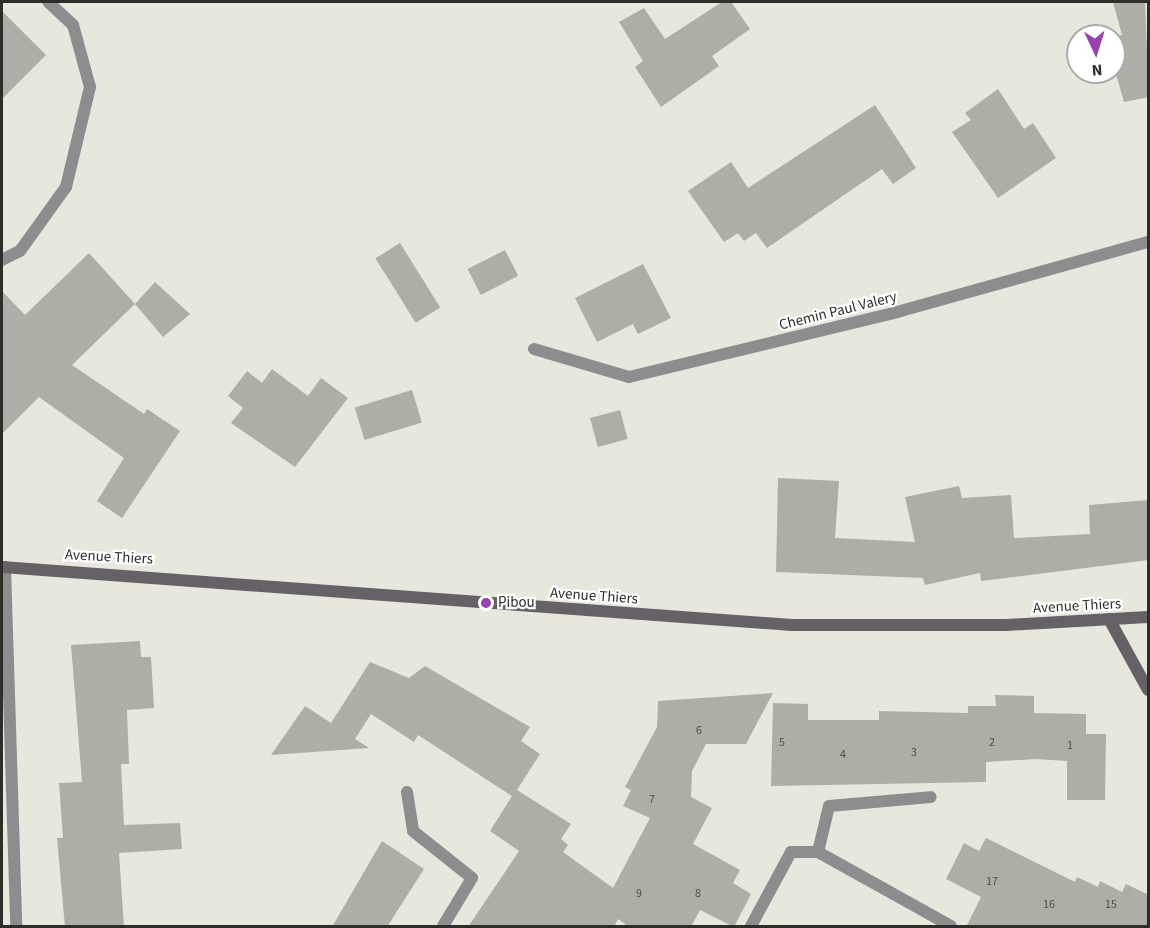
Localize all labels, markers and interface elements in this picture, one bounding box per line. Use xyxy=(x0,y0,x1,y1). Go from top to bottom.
north arrow xyxy=(1066,24,1126,84)
text: N xyxy=(1091,59,1103,81)
street label: Chemin Paul Valery xyxy=(777,288,899,334)
street label: Avenue Thiers xyxy=(65,546,153,568)
street label: Avenue Thiers xyxy=(549,584,639,608)
place label: Pibou xyxy=(498,594,535,612)
street label: Avenue Thiers xyxy=(1033,595,1121,617)
marker: Pibou xyxy=(479,596,493,610)
house number: 6 xyxy=(696,724,702,738)
house number: 5 xyxy=(779,736,785,750)
house number: 2 xyxy=(989,736,995,750)
house number: 1 xyxy=(1067,739,1073,753)
house number: 3 xyxy=(911,746,917,760)
house number: 4 xyxy=(840,748,846,762)
house number: 7 xyxy=(649,793,655,807)
house number: 17 xyxy=(986,875,998,889)
house number: 9 xyxy=(636,887,642,901)
house number: 8 xyxy=(695,887,701,901)
house number: 16 xyxy=(1043,898,1055,912)
house number: 15 xyxy=(1105,898,1117,912)

